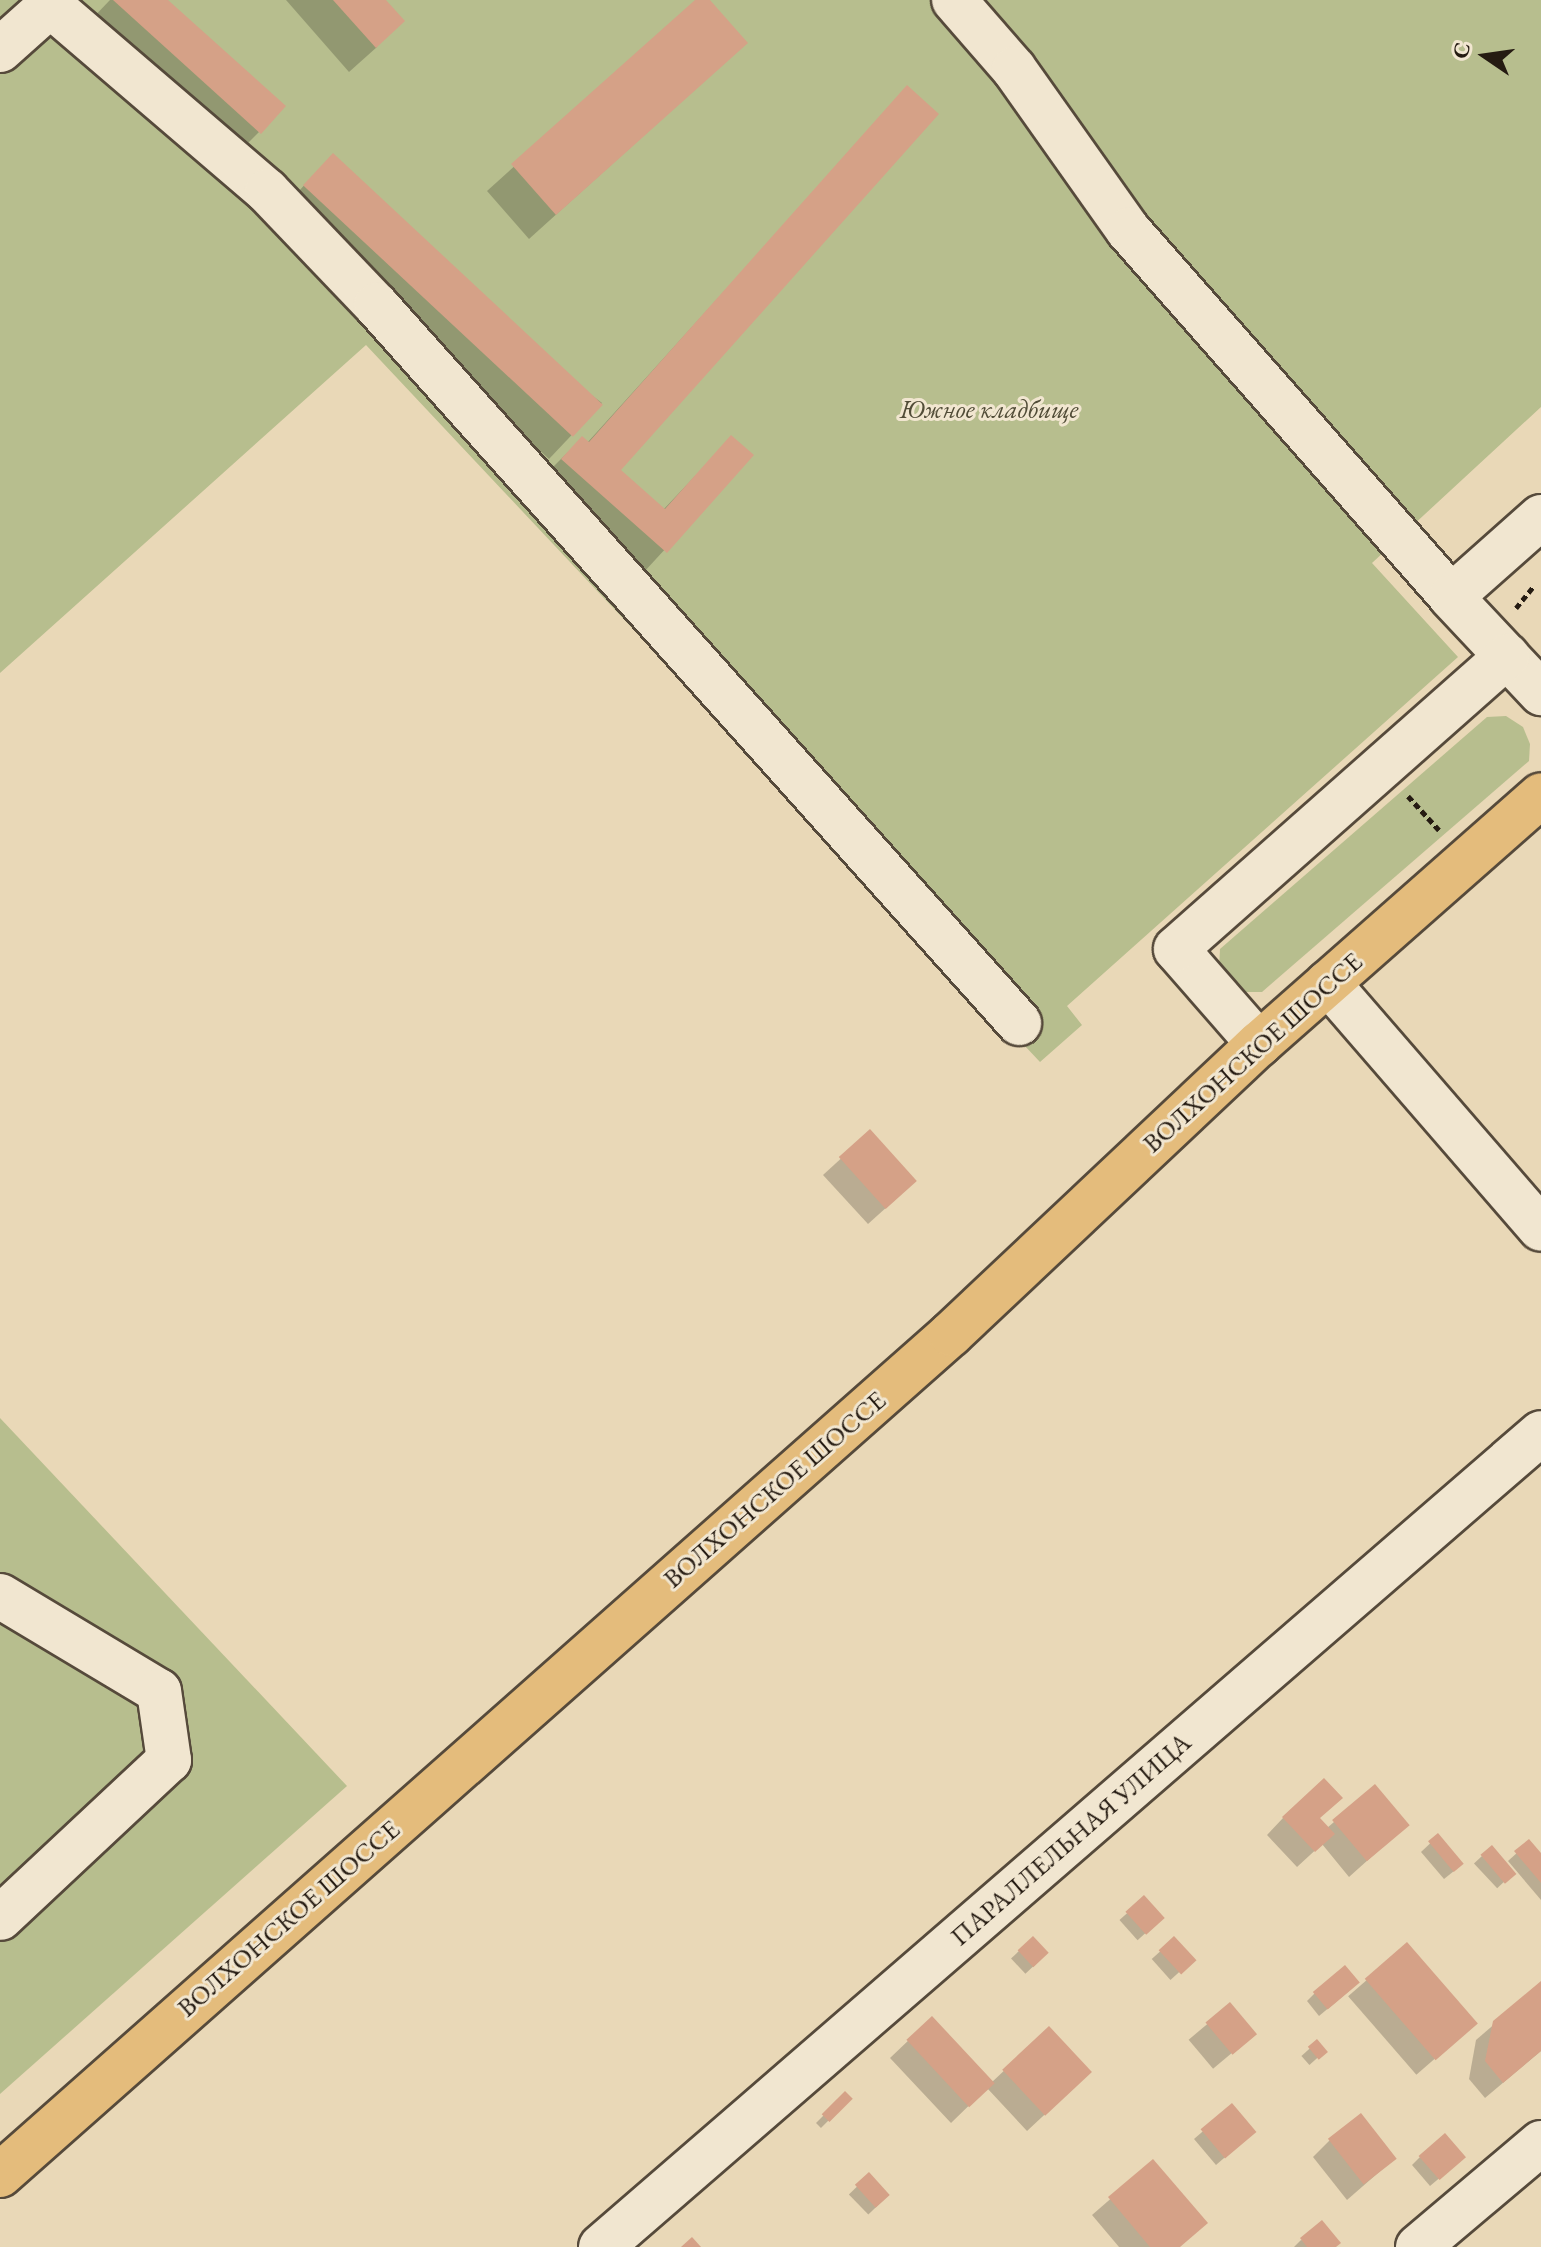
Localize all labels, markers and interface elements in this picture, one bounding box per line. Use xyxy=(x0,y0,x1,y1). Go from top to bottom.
north arrow xyxy=(1445,16,1525,96)
text: С xyxy=(1445,40,1477,61)
park label: Южное кладбище xyxy=(900,394,1078,426)
street label: ВОЛХОНСКОЕ ШОССЕ xyxy=(1137,946,1369,1160)
street label: ВОЛХОНСКОЕ ШОССЕ xyxy=(658,1385,892,1595)
street label: ПАРАЛЛЕЛЬНАЯ УЛИЦА xyxy=(945,1727,1197,1953)
street label: ВОЛХОНСКОЕ ШОССЕ xyxy=(172,1814,406,2024)

